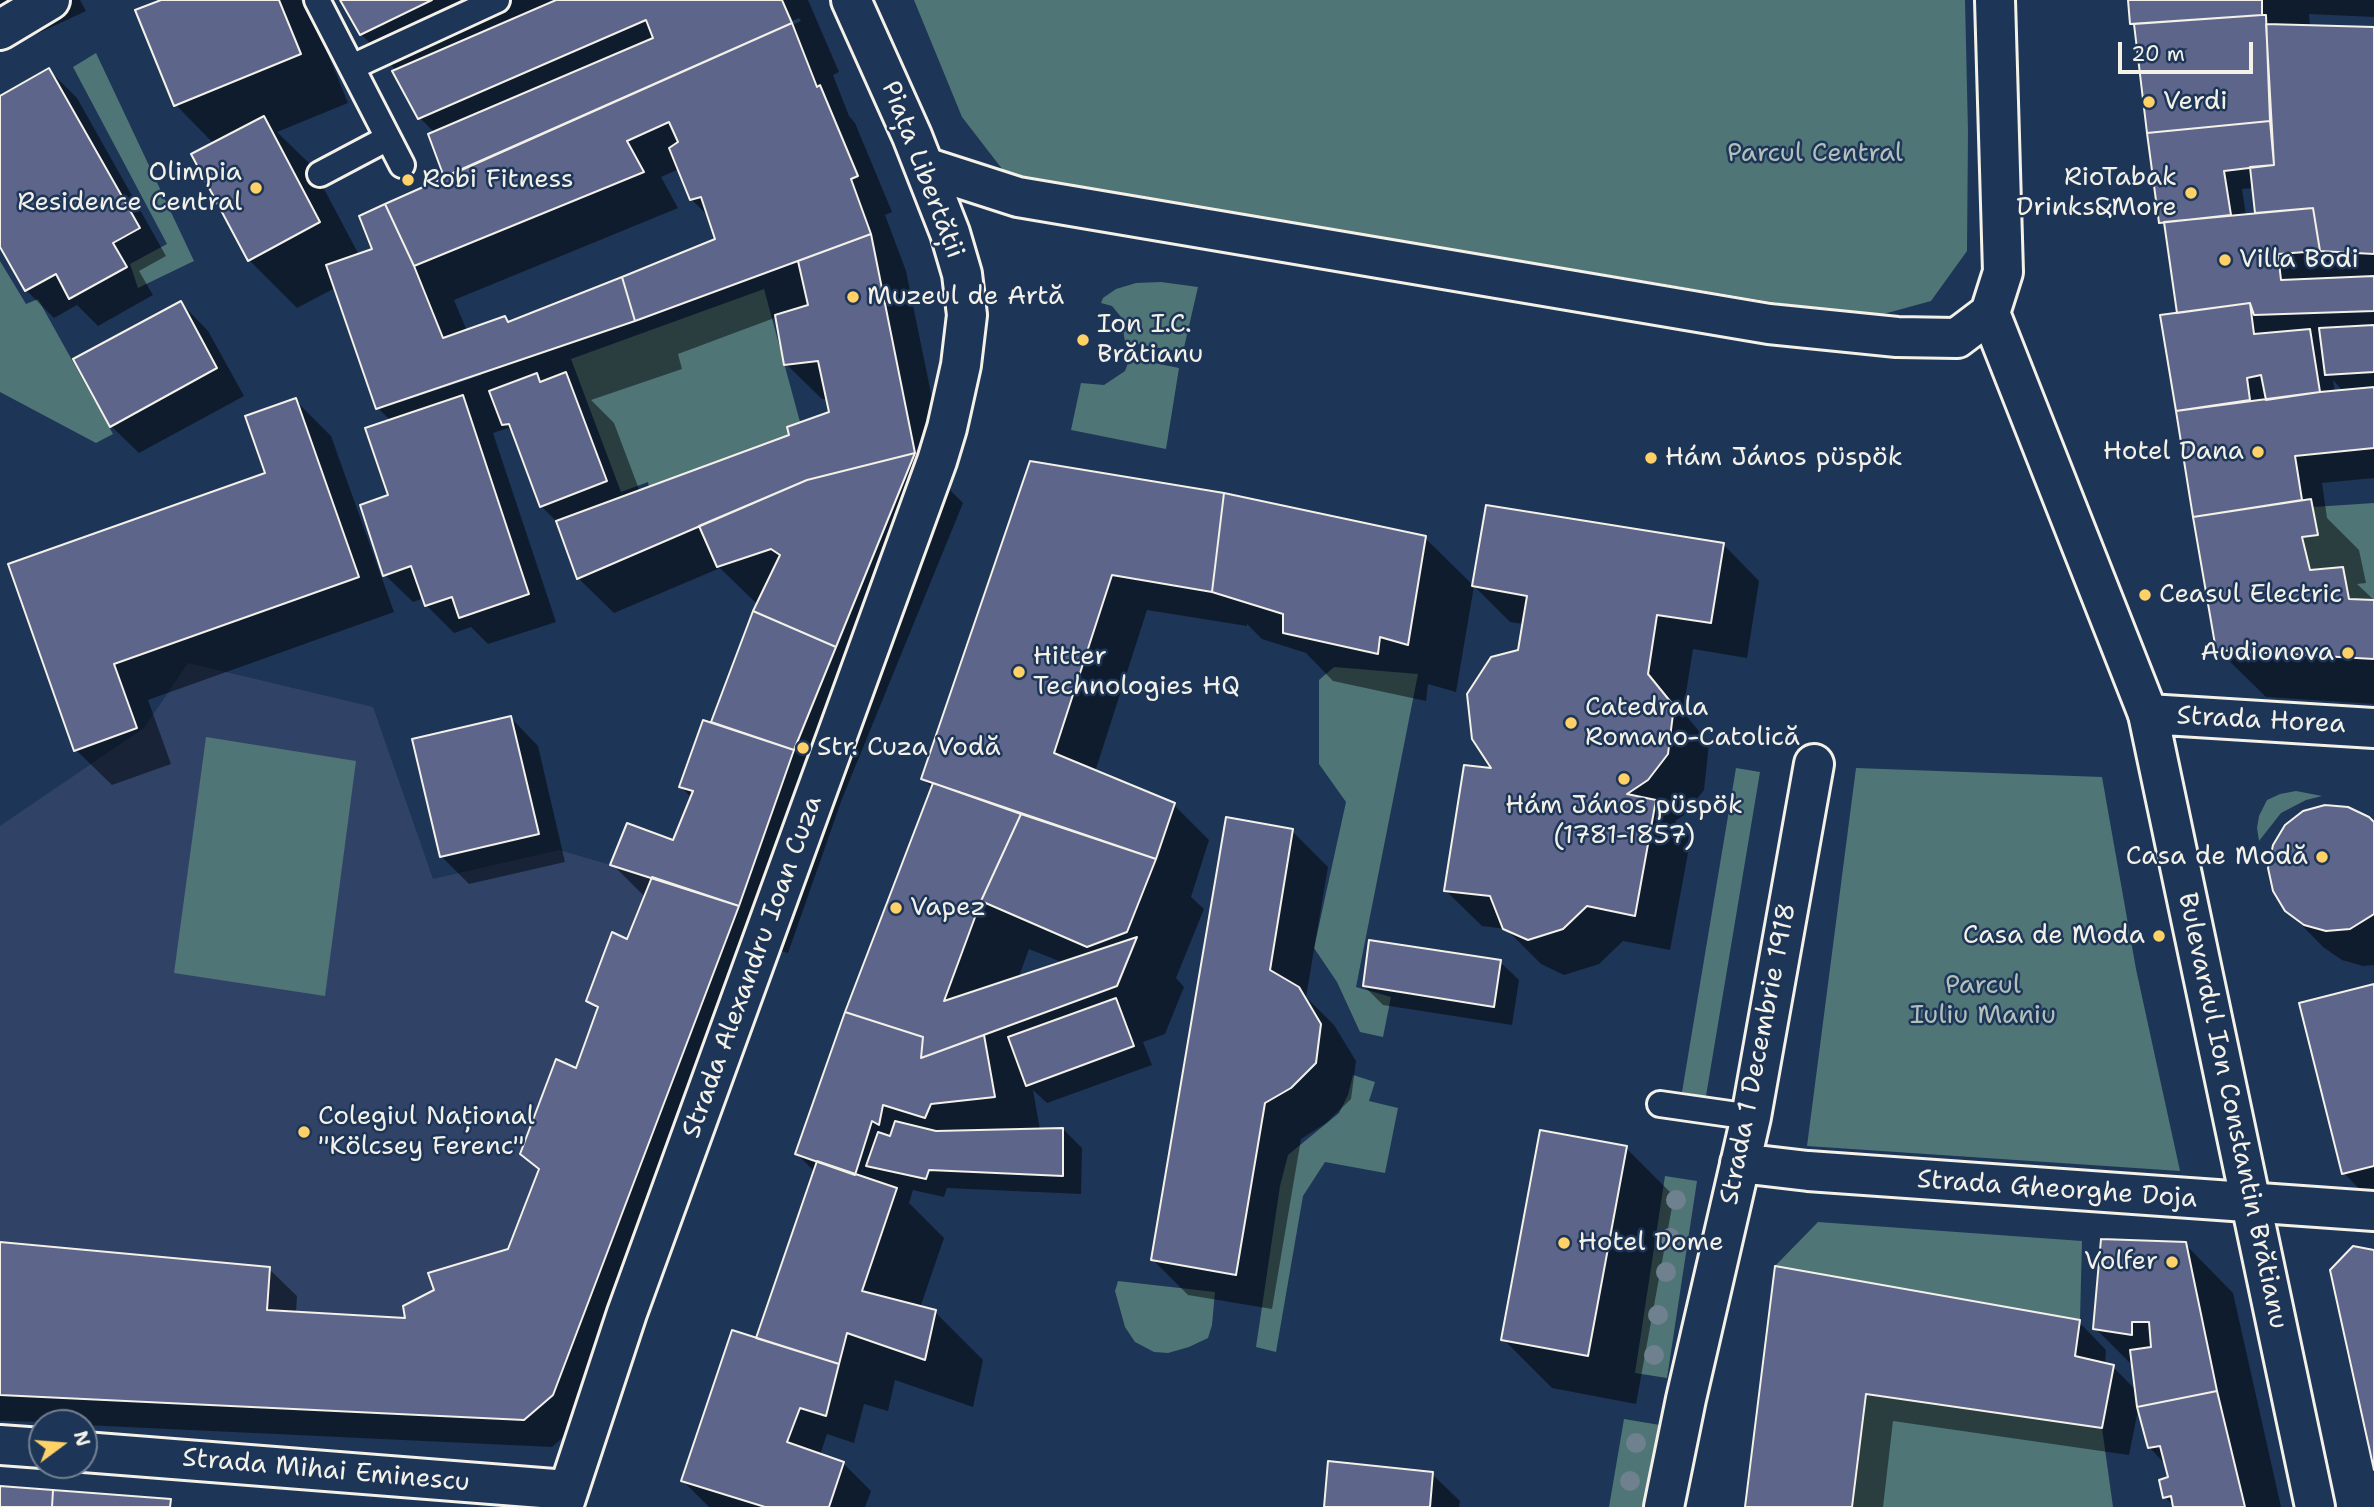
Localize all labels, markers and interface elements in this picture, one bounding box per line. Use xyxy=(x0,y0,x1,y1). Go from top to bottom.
scale bar xyxy=(2122,28,2257,72)
text: 20 m xyxy=(2131,40,2185,68)
street label: Piața Libertății xyxy=(874,77,970,263)
place label: Verdi xyxy=(2163,86,2228,118)
marker: Verdi xyxy=(2141,94,2157,110)
park label: Parcul Central xyxy=(1727,138,1903,170)
place label: Olimpia Residence Central xyxy=(17,157,242,218)
place label: RioTabak Drinks&More xyxy=(2016,162,2177,224)
place label: Robi Fitness xyxy=(422,164,574,196)
marker: Robi Fitness xyxy=(400,172,416,188)
marker: Olimpia Residence Central xyxy=(248,180,264,196)
marker: RioTabak Drinks&More xyxy=(2183,185,2199,201)
place label: Villa Bodi xyxy=(2239,244,2359,276)
marker: Villa Bodi xyxy=(2217,252,2233,268)
place label: Muzeul de Artă xyxy=(867,281,1064,313)
marker: Muzeul de Artă xyxy=(845,289,861,305)
place label: Ion I.C. Brătianu xyxy=(1097,309,1203,370)
marker: Ion I.C. Brătianu xyxy=(1075,332,1091,348)
place label: Hotel Dana xyxy=(2103,436,2244,468)
place label: Hám János püspök xyxy=(1665,442,1903,474)
marker: Hotel Dana xyxy=(2250,444,2266,460)
marker: Hám János püspök xyxy=(1643,450,1659,466)
place label: Ceasul Electric xyxy=(2159,579,2342,611)
marker: Ceasul Electric xyxy=(2137,587,2153,603)
place label: Audionova xyxy=(2200,637,2334,669)
place label: Hitter Technologies HQ xyxy=(1033,641,1240,702)
marker: Audionova xyxy=(2340,645,2356,661)
marker: Hitter Technologies HQ xyxy=(1011,664,1027,680)
place label: Catedrala Romano-Catolică xyxy=(1585,692,1800,754)
street label: Strada Horea xyxy=(2176,701,2346,741)
marker: Catedrala Romano-Catolică xyxy=(1563,715,1579,731)
place label: Str. Cuza Vodă xyxy=(817,732,1001,764)
marker: Str. Cuza Vodă xyxy=(795,740,811,756)
marker: Hám János püspök (1781-1857) xyxy=(1616,771,1632,787)
place label: Hám János püspök (1781-1857) xyxy=(1505,790,1743,852)
street label: Strada Alexandru Ioan Cuza xyxy=(676,792,830,1142)
place label: Casa de Modă xyxy=(2126,841,2308,873)
marker: Casa de Modă xyxy=(2314,849,2330,865)
street label: Bulevardul Ion Constantin Brătianu xyxy=(2170,890,2294,1332)
place label: Vapez xyxy=(910,892,986,924)
marker: Vapez xyxy=(888,900,904,916)
street label: Strada 1 Decembrie 1918 xyxy=(1714,900,1804,1208)
place label: Casa de Moda xyxy=(1963,920,2145,952)
marker: Casa de Moda xyxy=(2151,928,2167,944)
park label: Parcul Iuliu Maniu xyxy=(1910,970,2056,1032)
place label: Colegiul Național "Kölcsey Ferenc" xyxy=(318,1101,535,1162)
marker: Colegiul Național "Kölcsey Ferenc" xyxy=(296,1124,312,1140)
street label: Strada Gheorghe Doja xyxy=(1916,1165,2198,1215)
place label: Hotel Dome xyxy=(1578,1227,1724,1259)
marker: Hotel Dome xyxy=(1556,1235,1572,1251)
place label: Volfer xyxy=(2084,1246,2158,1278)
marker: Volfer xyxy=(2164,1254,2180,1270)
north arrow xyxy=(28,1409,98,1479)
text: N xyxy=(68,1428,96,1449)
street label: Strada Mihai Eminescu xyxy=(181,1443,471,1499)

